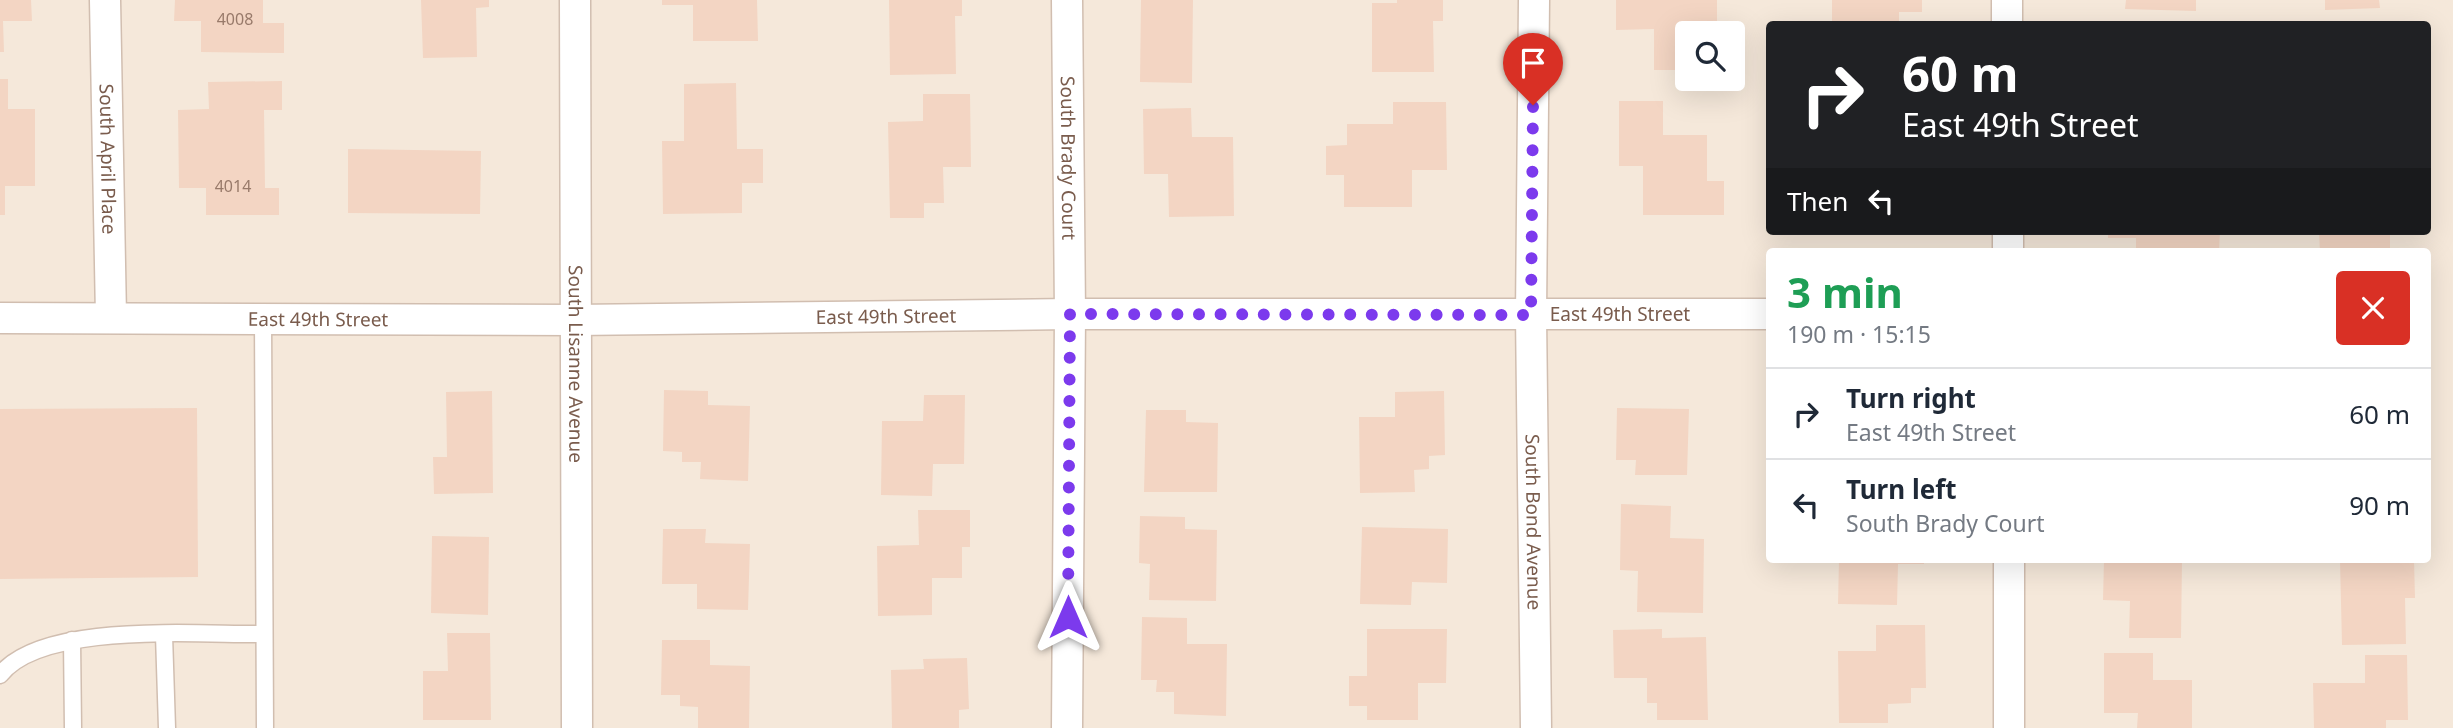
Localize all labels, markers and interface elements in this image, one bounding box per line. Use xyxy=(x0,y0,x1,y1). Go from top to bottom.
house number: 4008 xyxy=(217,8,253,30)
map controls xyxy=(1675,21,1745,91)
button: search xyxy=(1675,21,1745,91)
pin xyxy=(1503,33,1563,105)
text: 60 m xyxy=(1902,40,2019,106)
icon: arrive xyxy=(1514,44,1552,82)
icon: right xyxy=(1787,49,1878,140)
street label: South Brady Court xyxy=(1055,76,1082,240)
street label: South April Place xyxy=(94,83,122,235)
text: East 49th Street xyxy=(1902,103,2139,146)
house number: 4014 xyxy=(215,175,251,197)
icon: left xyxy=(1862,182,1900,220)
text: Then xyxy=(1787,183,1848,219)
text: 3 min xyxy=(1787,263,1903,320)
street label: South Lisanne Avenue xyxy=(563,265,589,463)
button: close xyxy=(2336,271,2410,345)
street label: East 49th Street xyxy=(1550,301,1690,327)
street label: East 49th Street xyxy=(816,302,957,330)
street label: East 49th Street xyxy=(248,306,388,332)
text: 190 m · 15:15 xyxy=(1787,318,1931,350)
text: Turn right xyxy=(1846,380,1976,416)
icon: right xyxy=(1787,395,1825,433)
text: 60 m xyxy=(2349,396,2410,432)
text: East 49th Street xyxy=(1846,416,2016,448)
street label: South Bond Avenue xyxy=(1519,434,1548,610)
text: Turn left xyxy=(1846,471,1957,507)
icon: left xyxy=(1787,486,1825,524)
text: 90 m xyxy=(2349,487,2410,523)
text: South Brady Court xyxy=(1846,507,2044,539)
position arrow xyxy=(1031,580,1105,654)

